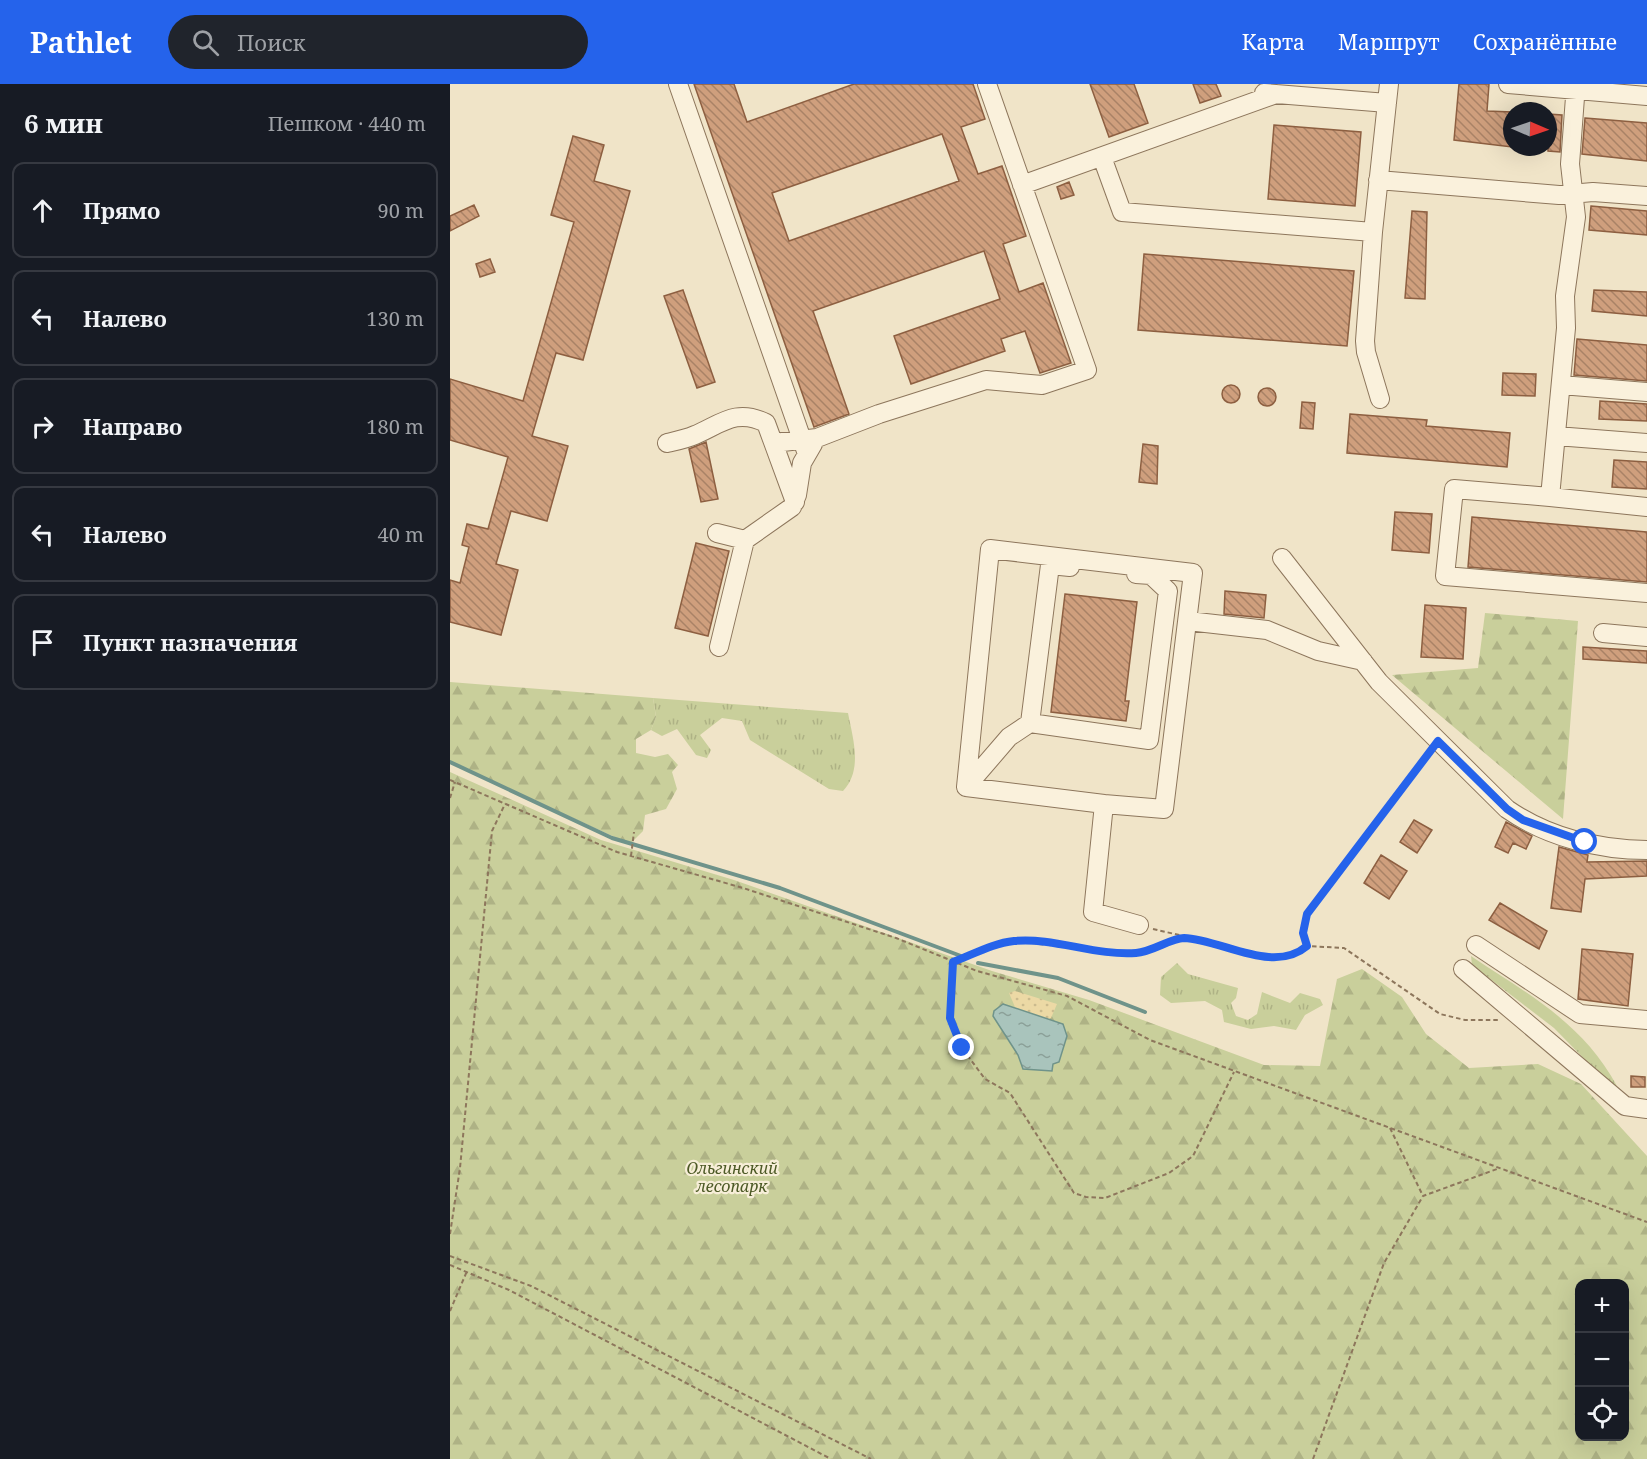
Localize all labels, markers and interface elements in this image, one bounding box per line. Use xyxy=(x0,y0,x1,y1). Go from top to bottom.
search box xyxy=(168,15,588,69)
text: Pathlet xyxy=(30,23,132,61)
icon: search xyxy=(189,26,222,59)
text: Поиск xyxy=(237,27,306,57)
text: Карта xyxy=(1242,28,1305,56)
text: Маршрут xyxy=(1338,28,1440,56)
text: Сохранённые xyxy=(1473,28,1617,56)
north arrow xyxy=(1503,102,1557,156)
text: 6 мин xyxy=(24,105,103,141)
text: Пешком · 440 m xyxy=(268,110,426,137)
icon: ahead xyxy=(26,194,59,227)
text: Прямо xyxy=(83,195,160,225)
text: 90 m xyxy=(378,197,424,224)
icon: left xyxy=(26,302,59,335)
text: Налево xyxy=(83,303,167,333)
text: 130 m xyxy=(366,305,424,332)
icon: right xyxy=(26,410,59,443)
text: Направо xyxy=(83,411,182,441)
text: 180 m xyxy=(366,413,424,440)
icon: left xyxy=(26,518,59,551)
text: Налево xyxy=(83,519,167,549)
text: 40 m xyxy=(378,521,424,548)
icon: arrive xyxy=(26,626,59,659)
text: Пункт назначения xyxy=(83,627,297,657)
route start xyxy=(1571,828,1597,854)
route end xyxy=(948,1034,974,1060)
park label: Ольгинский лесопарк xyxy=(686,1157,778,1197)
map controls xyxy=(1575,1279,1629,1441)
button: + xyxy=(1575,1279,1629,1333)
button: − xyxy=(1575,1333,1629,1387)
button: locate xyxy=(1575,1387,1629,1441)

